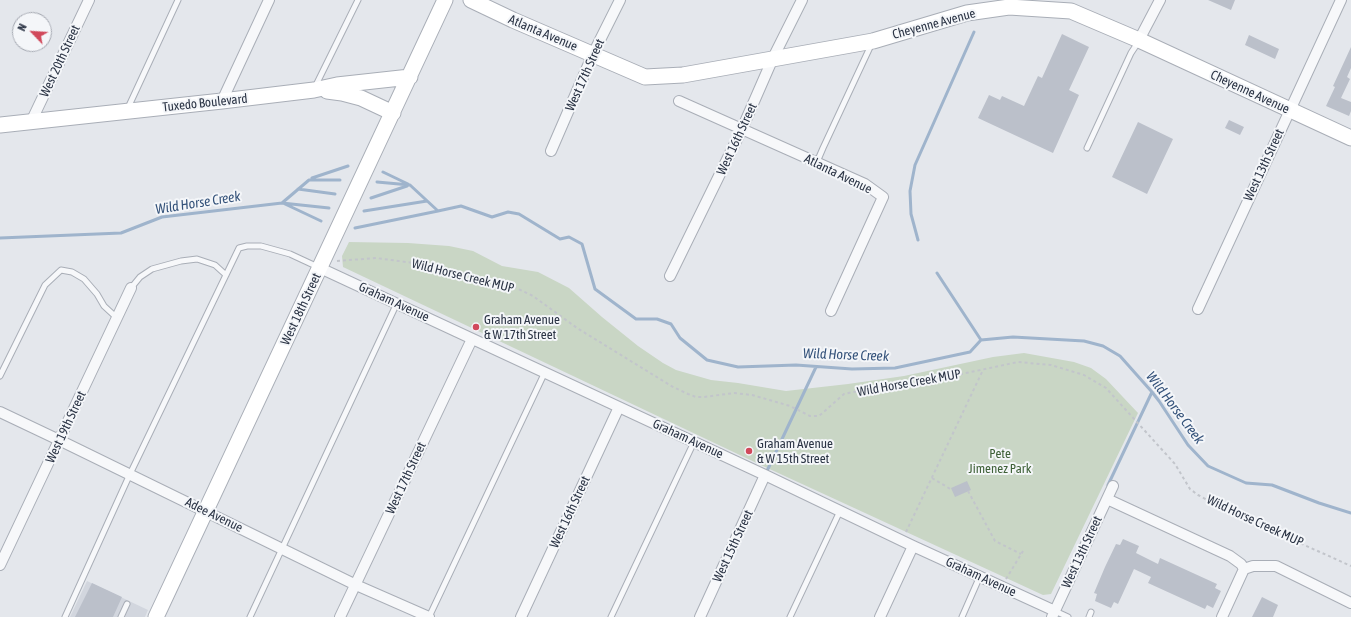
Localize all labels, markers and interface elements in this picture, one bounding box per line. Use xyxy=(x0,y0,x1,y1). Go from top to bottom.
street label: Cheyenne Avenue xyxy=(891,5,977,43)
street label: Atlanta Avenue xyxy=(506,11,580,55)
north arrow xyxy=(12,12,52,52)
text: N xyxy=(15,22,29,33)
street label: West 20th Street xyxy=(37,23,83,99)
street label: West 17th Street xyxy=(562,36,608,114)
street label: Cheyenne Avenue xyxy=(1208,67,1292,117)
street label: Tuxedo Boulevard xyxy=(162,91,248,115)
street label: West 16th Street xyxy=(714,101,760,177)
street label: West 13th Street xyxy=(1241,127,1287,203)
street label: Atlanta Avenue xyxy=(802,151,874,197)
water label: Wild Horse Creek xyxy=(154,188,242,218)
street label: Wild Horse Creek MUP xyxy=(410,256,516,296)
street label: West 18th Street xyxy=(278,271,324,347)
street label: Graham Avenue xyxy=(356,279,432,325)
place label: Graham Avenue & W 17th Street xyxy=(484,312,560,343)
marker: Graham Avenue & W 17th Street xyxy=(471,322,481,332)
water label: Wild Horse Creek xyxy=(803,345,889,365)
street label: Wild Horse Creek MUP xyxy=(856,366,962,400)
water label: Wild Horse Creek xyxy=(1142,369,1208,447)
street label: West 19th Street xyxy=(43,389,89,465)
street label: Graham Avenue xyxy=(650,416,726,462)
place label: Graham Avenue & W 15th Street xyxy=(757,436,833,467)
street label: West 17th Street xyxy=(383,440,429,516)
marker: Graham Avenue & W 15th Street xyxy=(744,446,754,456)
park label: Pete Jimenez Park xyxy=(969,446,1031,477)
street label: West 16th Street xyxy=(547,474,593,550)
street label: Wild Horse Creek MUP xyxy=(1204,492,1306,550)
street label: Adee Avenue xyxy=(183,494,245,536)
street label: West 15th Street xyxy=(710,508,756,584)
street label: West 13th Street xyxy=(1059,514,1105,590)
street label: Graham Avenue xyxy=(943,554,1019,600)

